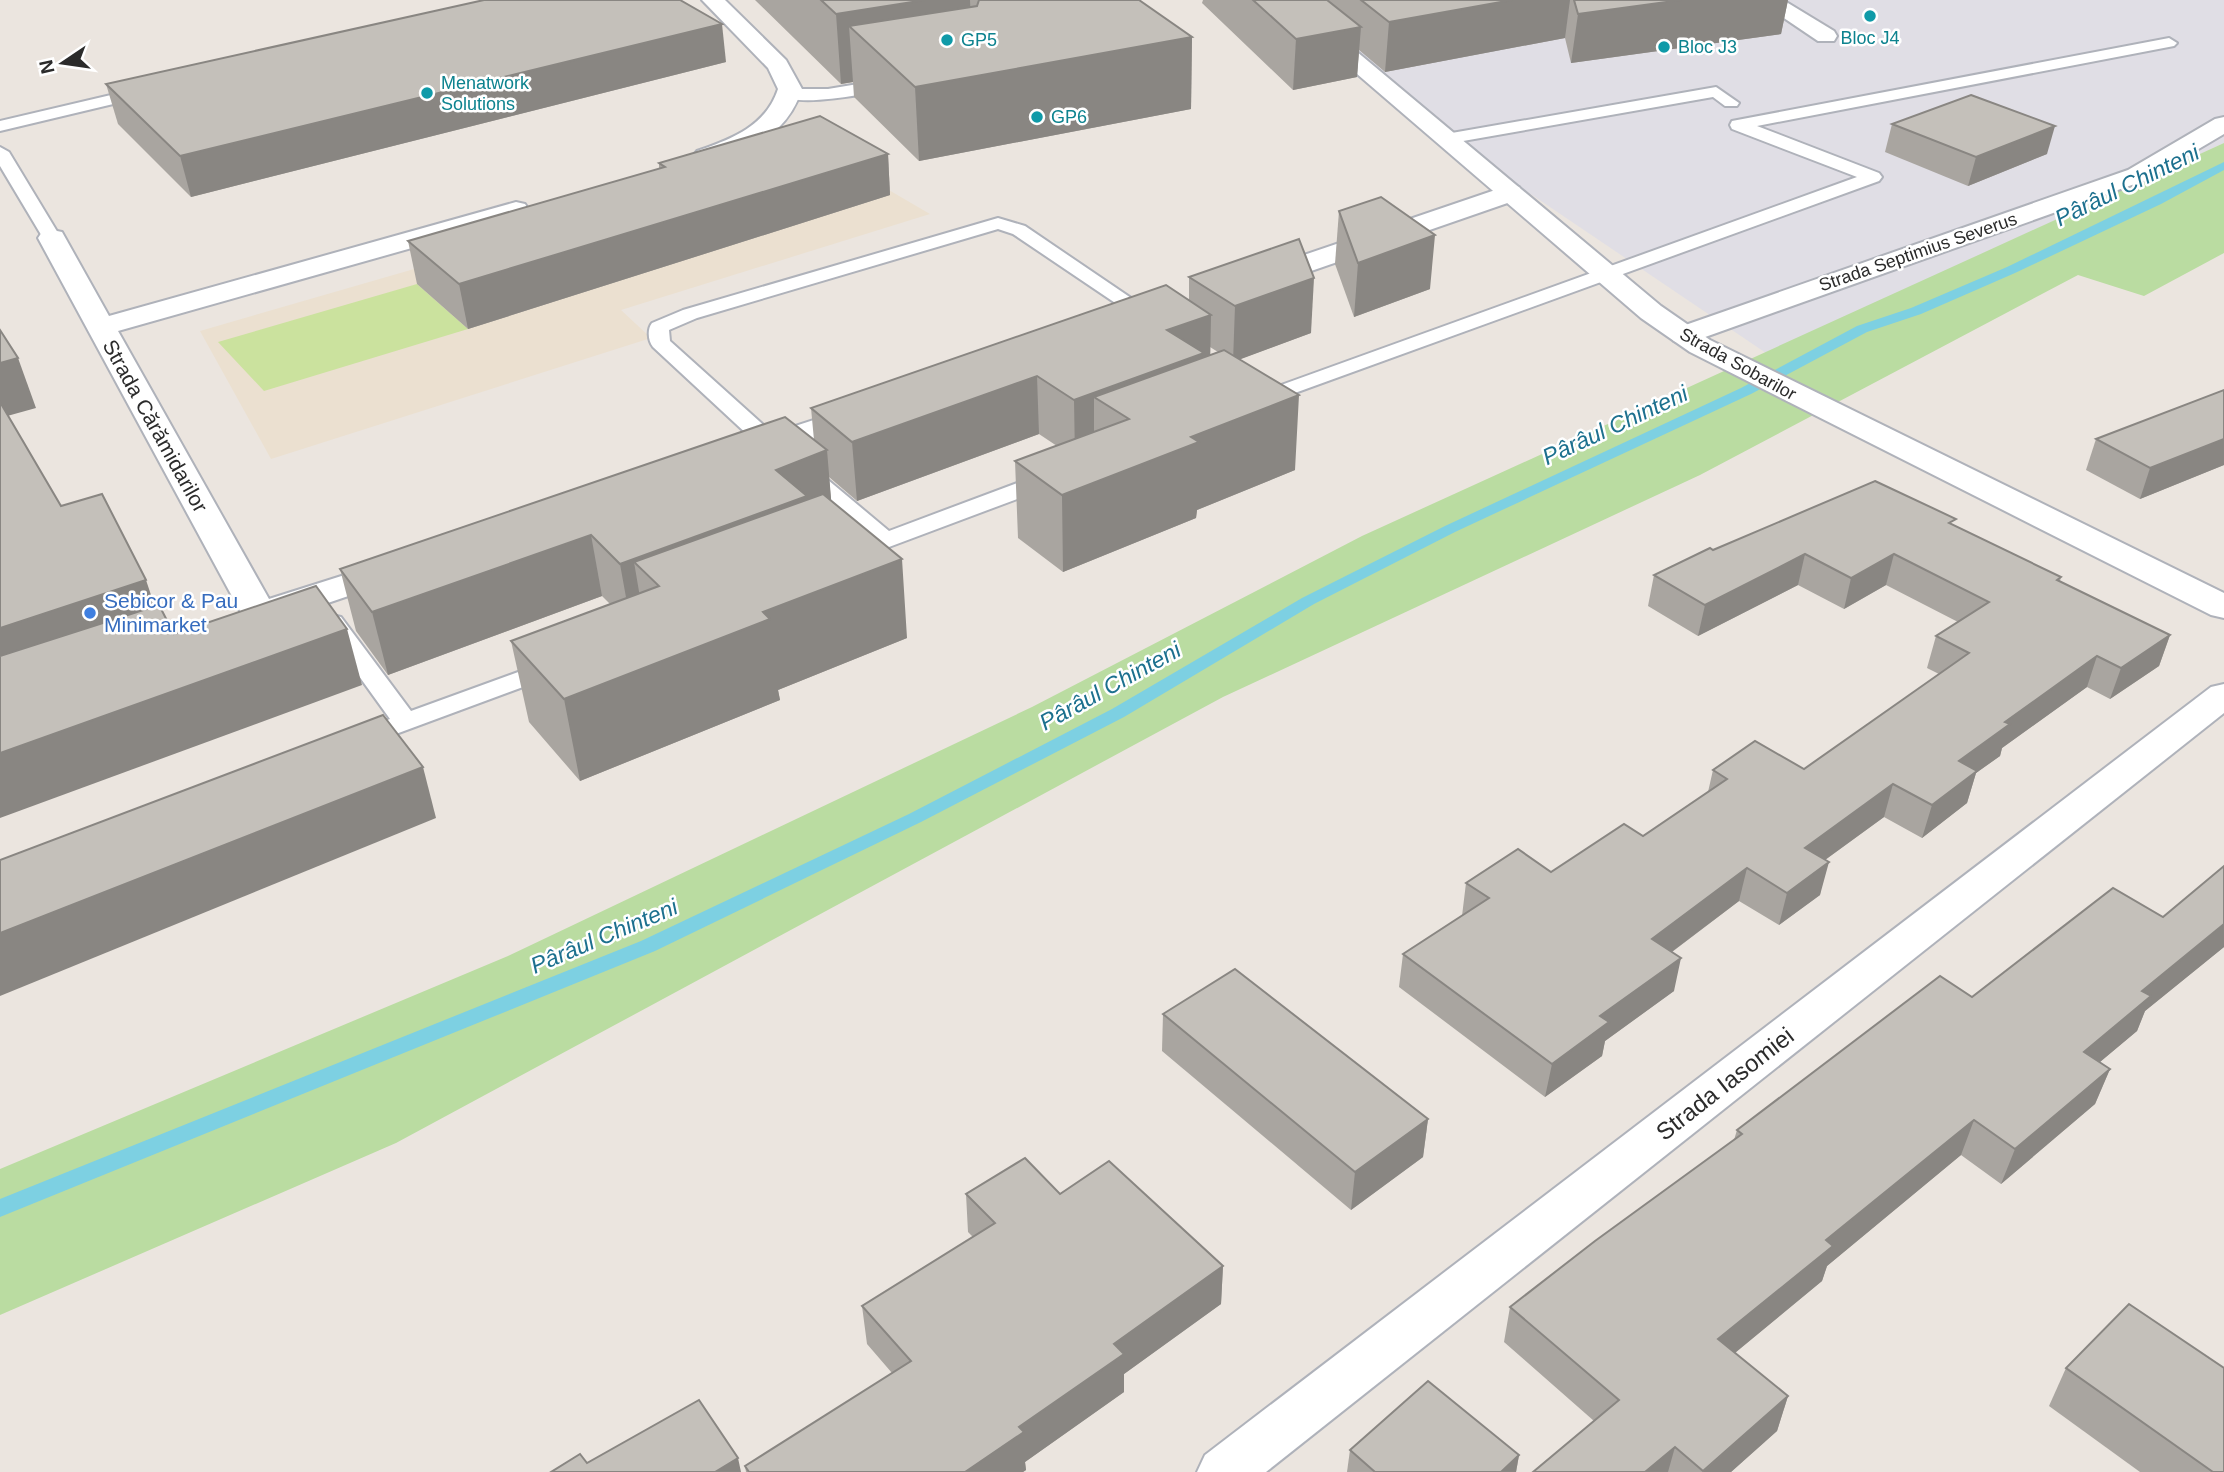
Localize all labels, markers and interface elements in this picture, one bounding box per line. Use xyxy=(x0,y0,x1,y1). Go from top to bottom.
marker: Bloc J4 xyxy=(1862,8,1878,24)
north arrow xyxy=(28,28,98,98)
place label: Bloc J4 xyxy=(1840,28,1900,48)
place label: GP5 xyxy=(961,30,997,50)
marker: GP5 xyxy=(939,32,955,48)
place label: Bloc J3 xyxy=(1678,37,1737,57)
marker: Bloc J3 xyxy=(1656,39,1672,55)
text: N xyxy=(35,58,59,76)
place label: Menatwork Solutions xyxy=(441,73,530,114)
marker: Menatwork Solutions xyxy=(419,85,435,101)
place label: GP6 xyxy=(1051,107,1087,127)
marker: GP6 xyxy=(1029,109,1045,125)
water label: Pârâul Chinteni xyxy=(2051,138,2204,231)
street label: Strada Septimius Severus xyxy=(1816,209,2020,295)
street label: Strada Sobarilor xyxy=(1676,324,1800,404)
street label: Strada Cărămidarilor xyxy=(98,335,212,516)
water label: Pârâul Chinteni xyxy=(1538,380,1693,470)
place label: Sebicor & Pau Minimarket xyxy=(104,589,238,636)
marker: Sebicor & Pau Minimarket xyxy=(82,605,98,621)
water label: Pârâul Chinteni xyxy=(1035,636,1186,735)
water label: Pârâul Chinteni xyxy=(527,893,682,979)
street label: Strada Iasomiei xyxy=(1651,1022,1799,1146)

